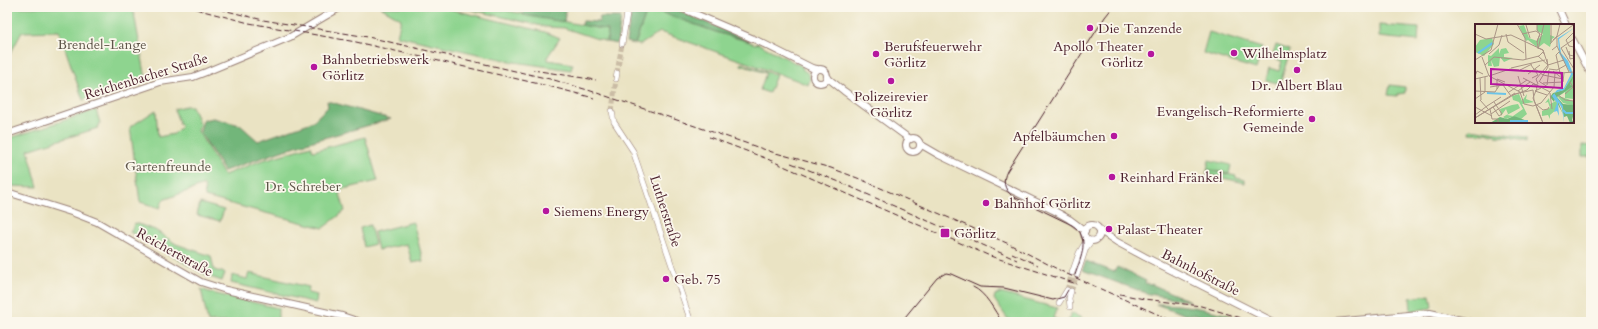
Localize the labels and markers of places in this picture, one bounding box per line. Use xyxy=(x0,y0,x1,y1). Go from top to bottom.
place label: Die Tanzende xyxy=(1098,19,1182,38)
marker: Die Tanzende xyxy=(1085,23,1095,33)
place label: Berufsfeuerwehr Görlitz xyxy=(884,37,983,72)
place label: Apollo Theater Görlitz xyxy=(1053,37,1144,72)
place label: Wilhelmsplatz xyxy=(1241,44,1328,63)
marker: Wilhelmsplatz xyxy=(1229,48,1239,58)
marker: Berufsfeuerwehr Görlitz xyxy=(871,49,881,59)
marker: Apollo Theater Görlitz xyxy=(1146,49,1156,59)
place label: Bahnbetriebswerk Görlitz xyxy=(322,50,430,85)
marker: Bahnbetriebswerk Görlitz xyxy=(309,62,319,72)
marker: Dr. Albert Blau xyxy=(1292,65,1302,75)
marker: Polizeirevier Görlitz xyxy=(886,76,896,86)
place label: Dr. Albert Blau xyxy=(1251,76,1343,95)
place label: Polizeirevier Görlitz xyxy=(854,87,929,122)
place label: Evangelisch-Reformierte Gemeinde xyxy=(1157,102,1304,137)
marker: Evangelisch-Reformierte Gemeinde xyxy=(1307,114,1317,124)
place label: Apfelbäumchen xyxy=(1013,127,1106,146)
marker: Apfelbäumchen xyxy=(1109,131,1119,141)
place label: Reinhard Fränkel xyxy=(1120,168,1223,187)
marker: Reinhard Fränkel xyxy=(1107,172,1117,182)
place label: Bahnhof Görlitz xyxy=(994,194,1091,213)
marker: Bahnhof Görlitz xyxy=(981,198,991,208)
place label: Siemens Energy xyxy=(554,202,650,221)
marker: Siemens Energy xyxy=(541,206,551,216)
place label: Palast-Theater xyxy=(1117,220,1203,239)
place label: Görlitz xyxy=(954,224,997,243)
marker: Palast-Theater xyxy=(1104,224,1114,234)
marker: Görlitz xyxy=(939,227,951,239)
place label: Geb. 75 xyxy=(674,270,721,289)
marker: Geb. 75 xyxy=(661,274,671,284)

